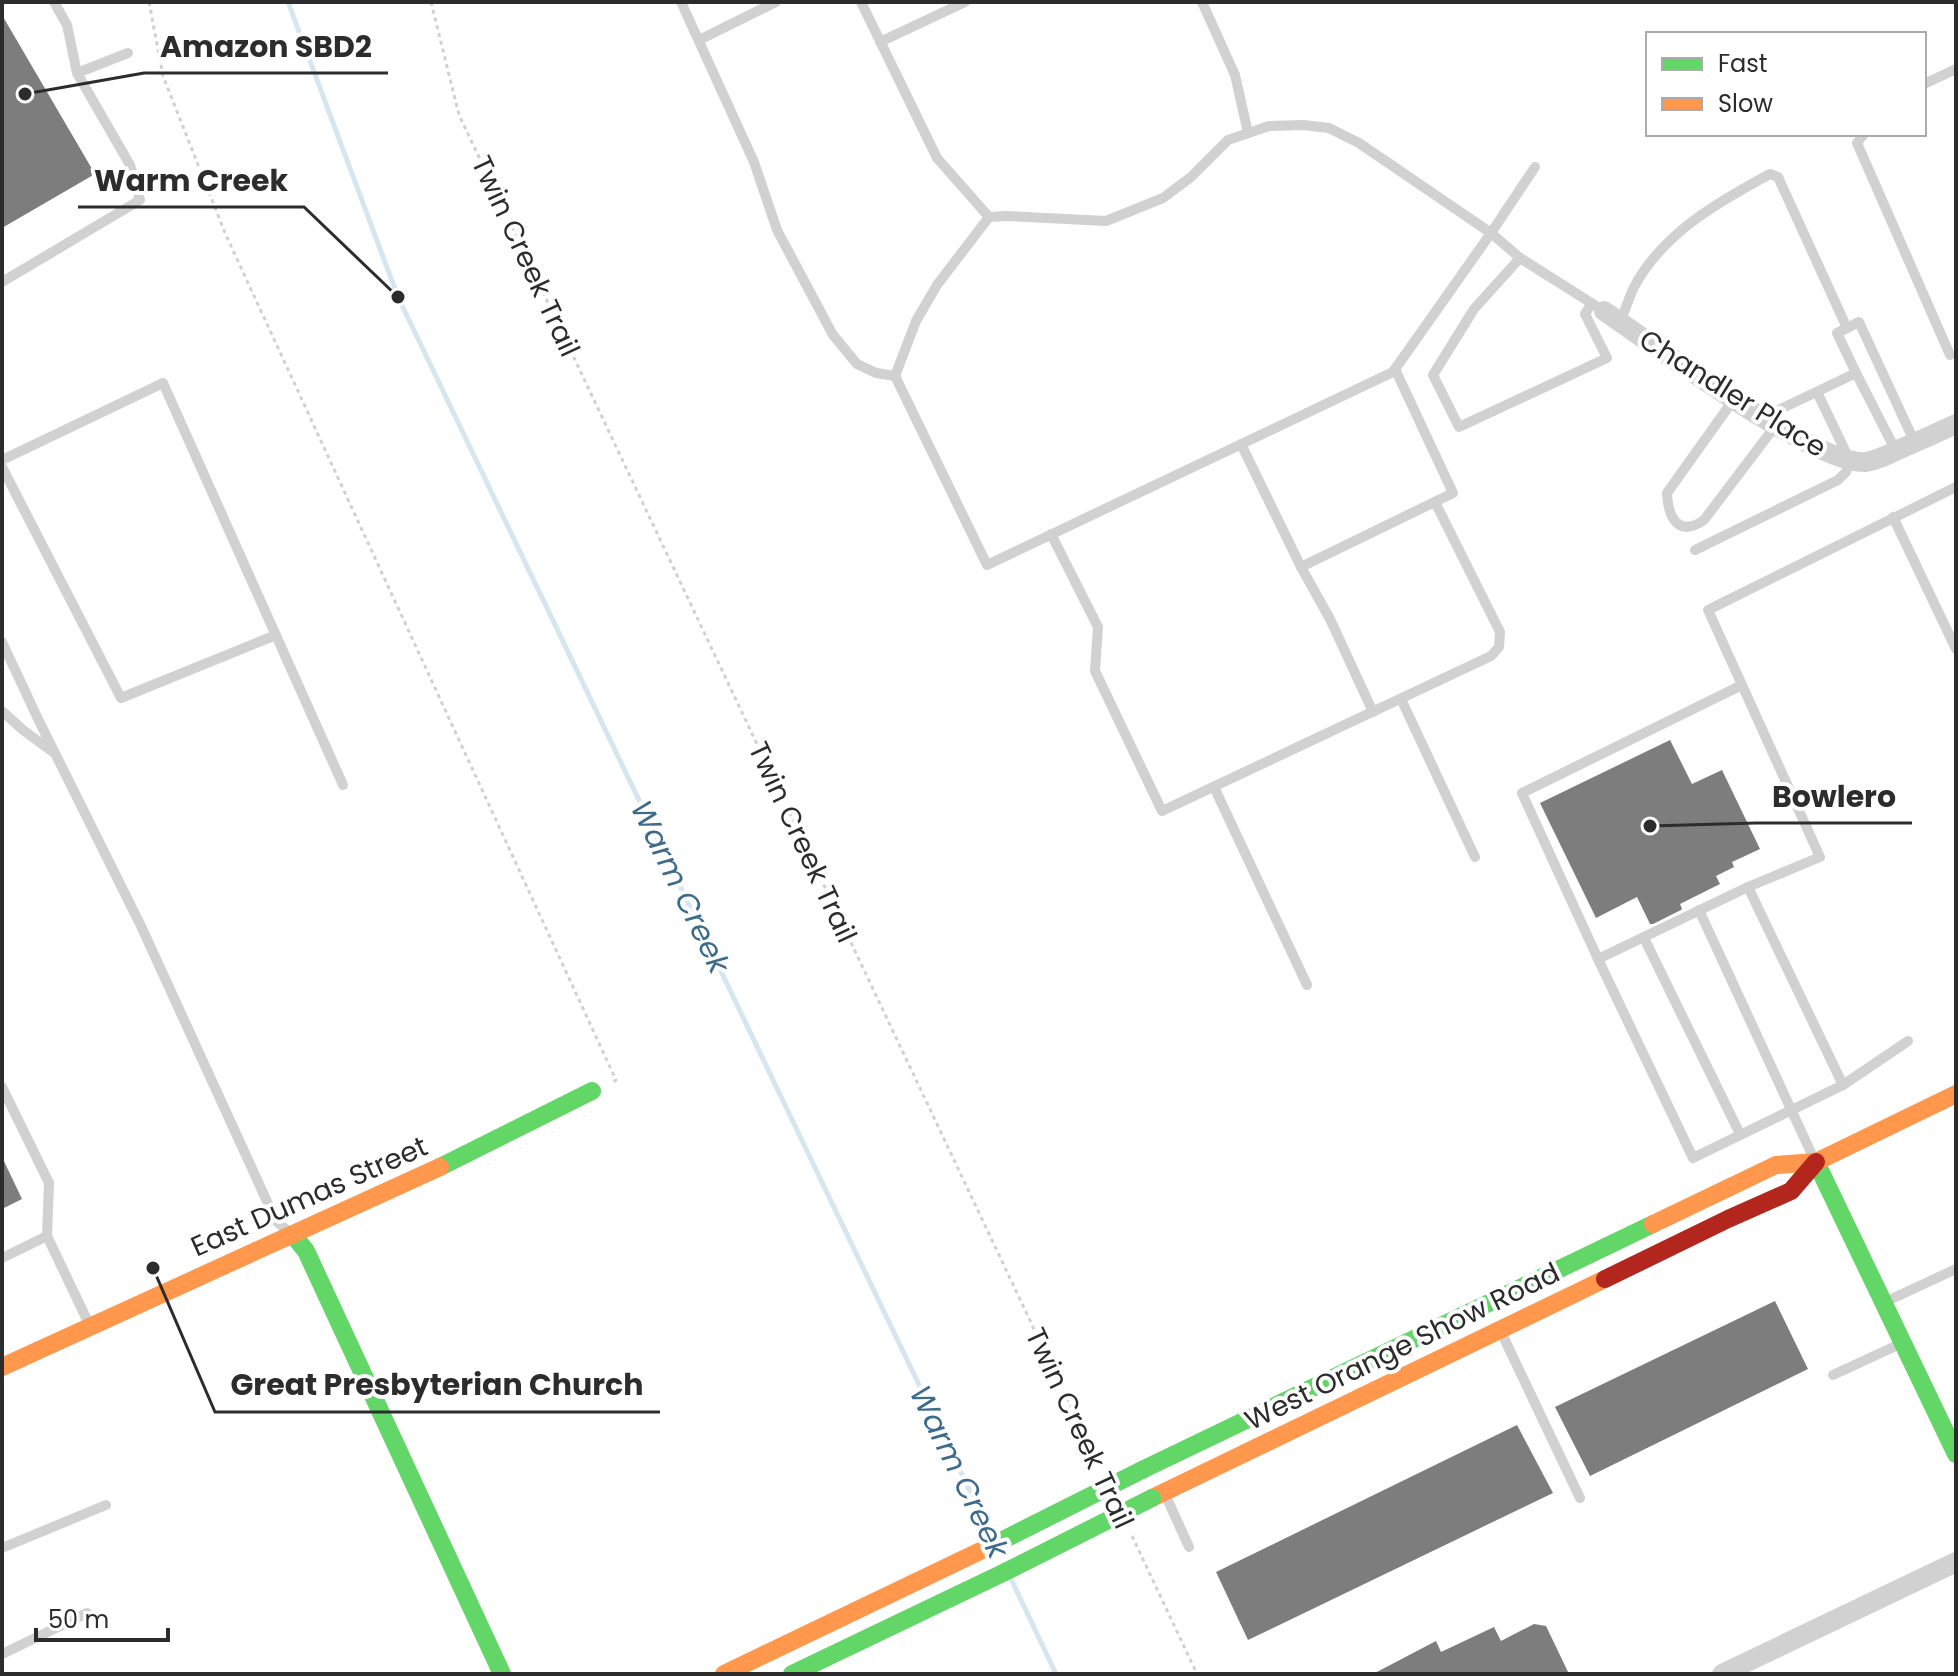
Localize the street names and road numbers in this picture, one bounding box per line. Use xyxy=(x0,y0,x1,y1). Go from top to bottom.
street label: Twin Creek Trail xyxy=(462,149,589,363)
street label: Chandler Place xyxy=(1632,320,1834,467)
street label: Twin Creek Trail xyxy=(739,735,866,949)
street label: East Dumas Street xyxy=(185,1127,434,1266)
street label: West Orange Show Road xyxy=(1238,1253,1566,1440)
street label: Twin Creek Trail xyxy=(1016,1321,1143,1535)

